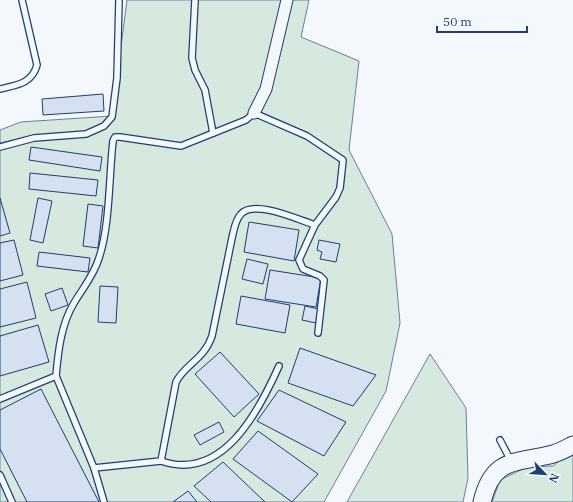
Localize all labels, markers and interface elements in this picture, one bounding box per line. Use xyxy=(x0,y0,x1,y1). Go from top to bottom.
scale bar xyxy=(437,8,527,34)
text: 50 m xyxy=(443,14,472,29)
north arrow xyxy=(525,454,565,494)
text: N xyxy=(546,471,562,485)

